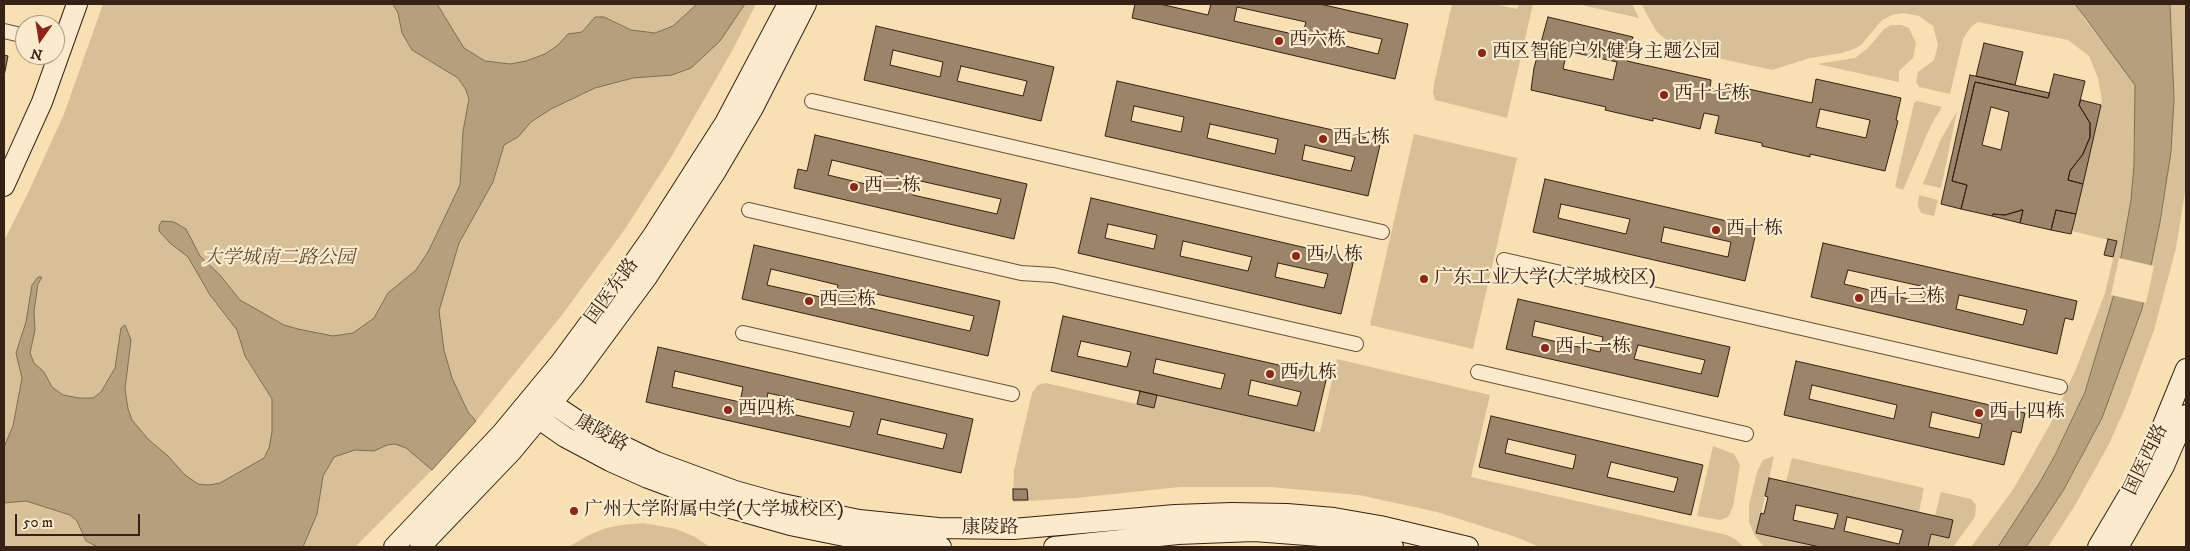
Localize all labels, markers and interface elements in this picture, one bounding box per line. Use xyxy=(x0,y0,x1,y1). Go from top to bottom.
north arrow xyxy=(15,15,65,65)
place label: 西六栋 xyxy=(1289,30,1346,52)
marker: 西六栋 xyxy=(1273,35,1285,47)
place label: 西区智能户外健身主题公园 xyxy=(1492,42,1720,64)
text: N xyxy=(29,44,44,64)
marker: 西区智能户外健身主题公园 xyxy=(1476,47,1488,59)
place label: 西十七栋 xyxy=(1674,84,1750,106)
marker: 西十七栋 xyxy=(1658,89,1670,101)
place label: 西七栋 xyxy=(1333,128,1390,150)
marker: 西七栋 xyxy=(1317,133,1329,145)
place label: 西二栋 xyxy=(864,176,921,198)
marker: 西二栋 xyxy=(848,181,860,193)
place label: 西十栋 xyxy=(1726,219,1783,241)
marker: 西十栋 xyxy=(1710,224,1722,236)
place label: 西八栋 xyxy=(1306,245,1363,267)
park label: 大学城南二路公园 xyxy=(203,248,355,270)
marker: 西八栋 xyxy=(1290,250,1302,262)
street label: 国医东路 xyxy=(581,255,645,329)
place label: 广东工业大学(大学城校区) xyxy=(1434,268,1656,290)
marker: 广东工业大学(大学城校区) xyxy=(1418,273,1430,285)
place label: 西十三栋 xyxy=(1869,287,1945,309)
place label: 西三栋 xyxy=(819,290,876,312)
marker: 西十三栋 xyxy=(1853,292,1865,304)
marker: 西三栋 xyxy=(803,295,815,307)
place label: 西十一栋 xyxy=(1555,337,1631,359)
marker: 西十一栋 xyxy=(1539,342,1551,354)
place label: 西九栋 xyxy=(1280,363,1337,385)
marker: 西九栋 xyxy=(1264,368,1276,380)
place label: 西四栋 xyxy=(738,399,795,421)
place label: 西十四栋 xyxy=(1989,402,2065,424)
marker: 西四栋 xyxy=(722,404,734,416)
marker: 西十四栋 xyxy=(1973,407,1985,419)
street label: 康陵路 xyxy=(571,410,631,458)
street label: 国医西路 xyxy=(2120,421,2174,499)
place label: 广州大学附属中学(大学城校区) xyxy=(584,500,844,522)
scale bar xyxy=(18,504,142,536)
marker: 广州大学附属中学(大学城校区) xyxy=(568,505,580,517)
text: 50 m xyxy=(23,513,53,532)
street label: 康陵路 xyxy=(962,518,1018,540)

